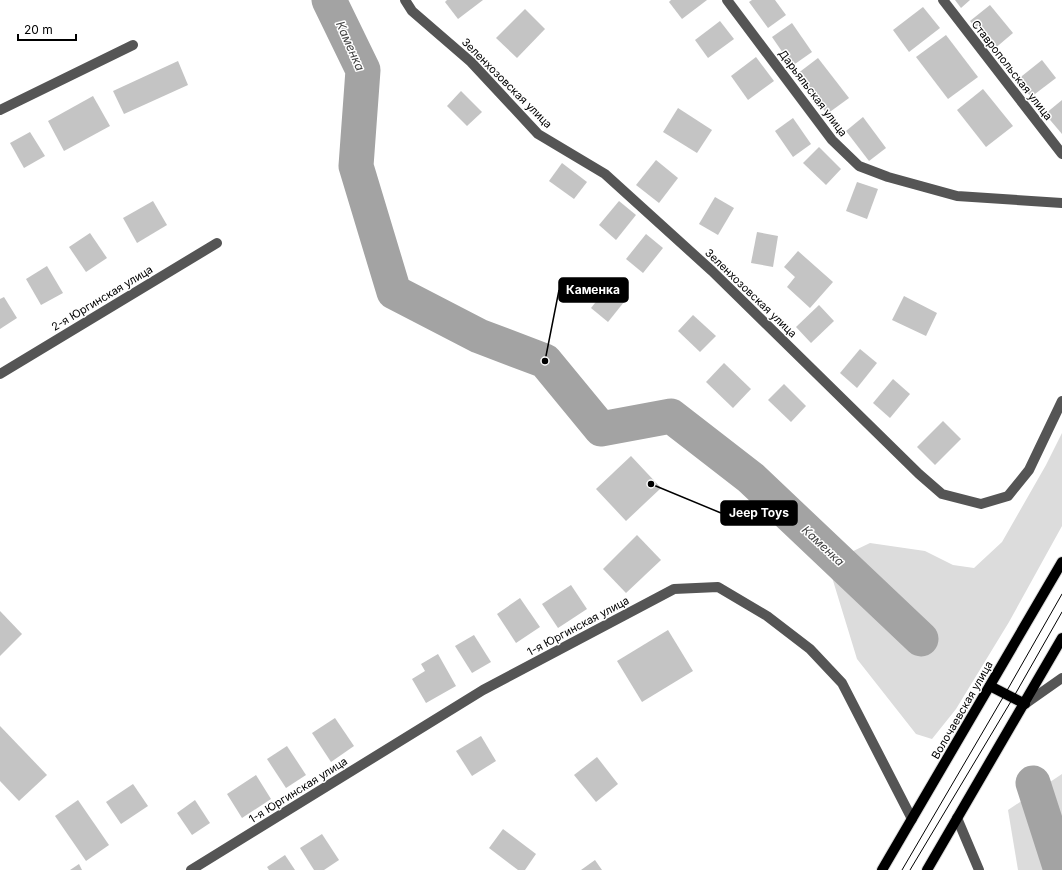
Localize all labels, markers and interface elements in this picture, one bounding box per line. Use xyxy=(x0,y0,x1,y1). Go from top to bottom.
scale bar xyxy=(18,16,76,42)
street label: Ставропольская улица xyxy=(969,17,1055,123)
water label: Каменка xyxy=(333,19,368,73)
text: 20 m xyxy=(24,22,53,37)
street label: Зеленхозовская улица xyxy=(459,35,555,131)
street label: Дарьяльская улица xyxy=(776,47,850,139)
street label: Зеленхозовская улица xyxy=(702,246,800,340)
street label: 2-я Юргинская улица xyxy=(49,262,155,334)
callout: Каменка xyxy=(559,278,628,302)
text: Каменка xyxy=(566,282,620,297)
callout: Jeep Toys xyxy=(721,501,797,525)
text: Jeep Toys xyxy=(729,505,789,520)
water label: Каменка xyxy=(799,522,848,569)
street label: 1-я Юргинская улица xyxy=(525,593,631,659)
street label: Волочаевская улица xyxy=(928,658,996,762)
street label: 1-я Юргинская улица xyxy=(246,754,350,826)

